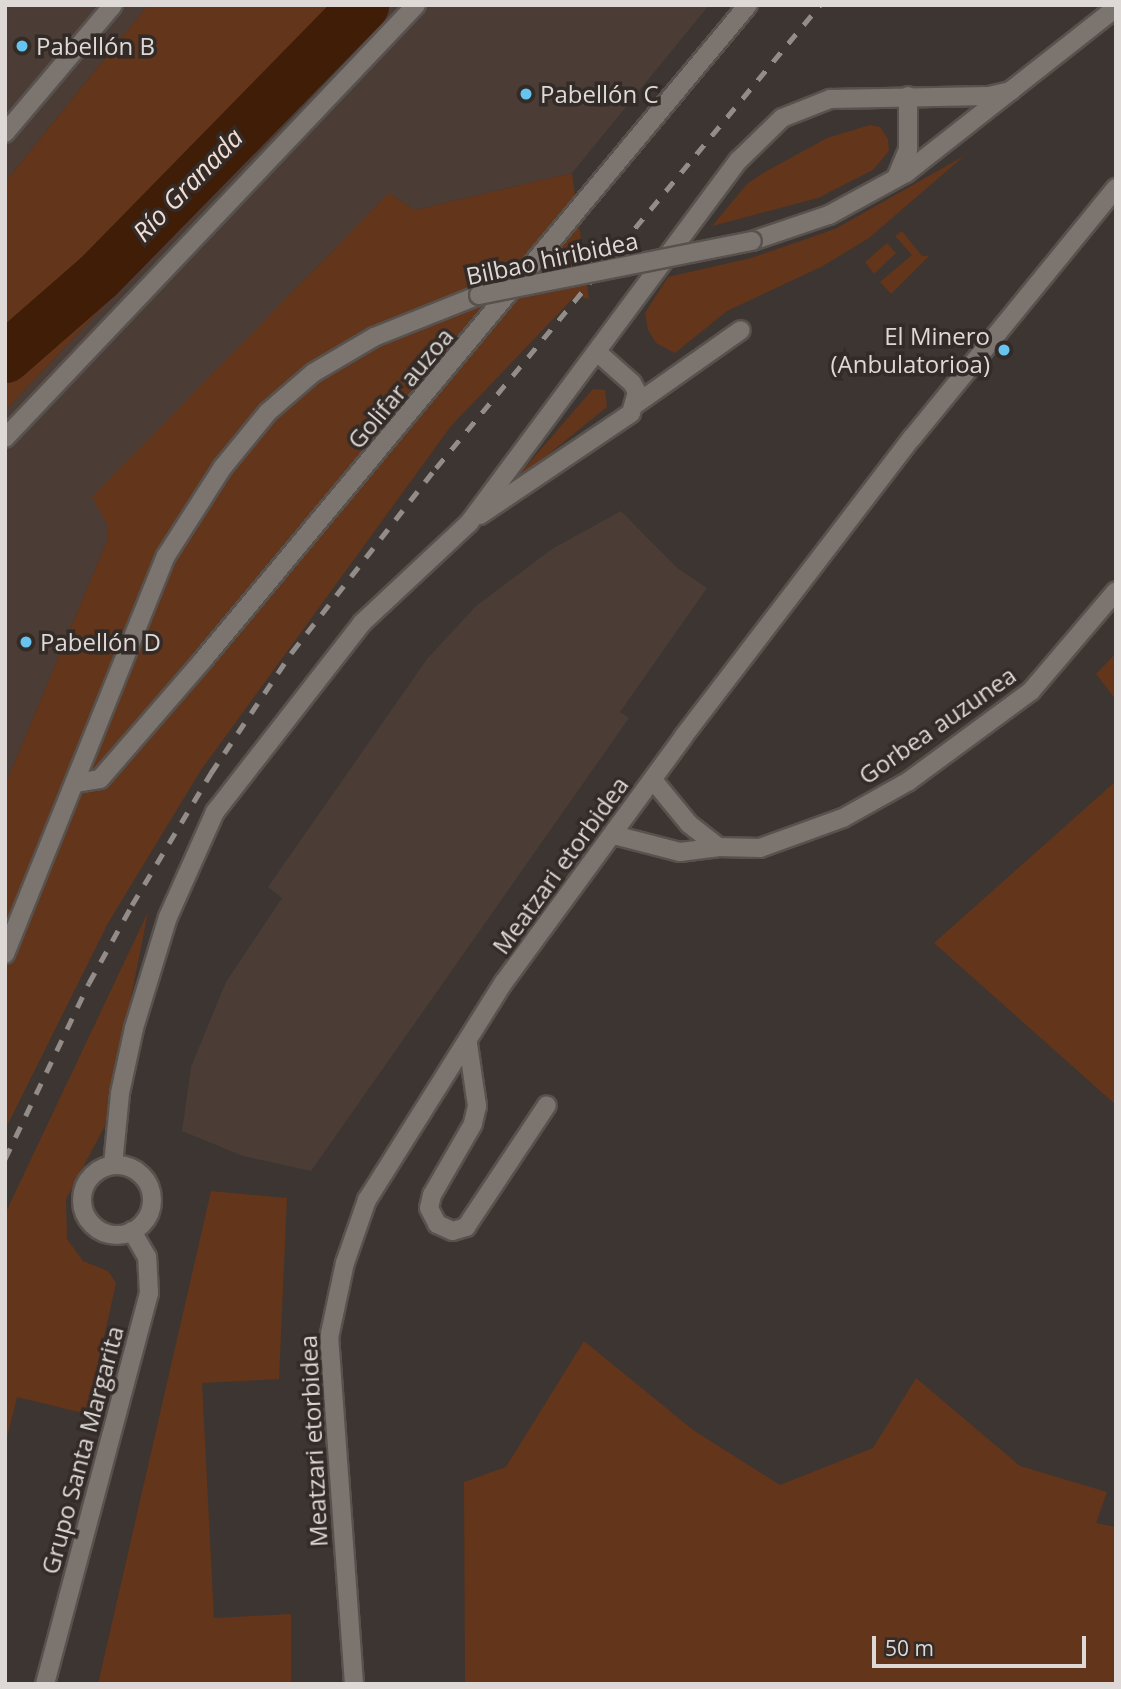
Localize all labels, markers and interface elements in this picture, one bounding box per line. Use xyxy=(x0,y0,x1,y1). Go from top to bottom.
place label: Pabellón B xyxy=(36,32,155,60)
marker: Pabellón B xyxy=(14,38,30,54)
place label: Pabellón C xyxy=(540,80,659,108)
marker: Pabellón C xyxy=(518,86,534,102)
water label: Río Granada xyxy=(126,122,250,248)
street label: Bilbao hiribidea xyxy=(463,226,641,290)
street label: Golifar auzoa xyxy=(341,322,459,454)
place label: El Minero (Anbulatorioa) xyxy=(831,322,990,378)
marker: El Minero (Anbulatorioa) xyxy=(996,342,1012,358)
place label: Pabellón D xyxy=(40,628,161,656)
marker: Pabellón D xyxy=(18,634,34,650)
street label: Gorbea auzunea xyxy=(853,660,1021,790)
street label: Meatzari etorbidea xyxy=(486,771,634,959)
street label: Grupo Santa Margarita xyxy=(35,1323,129,1577)
street label: Meatzari etorbidea xyxy=(293,1334,333,1548)
scale bar xyxy=(876,1622,1090,1666)
text: 50 m xyxy=(885,1634,934,1662)

